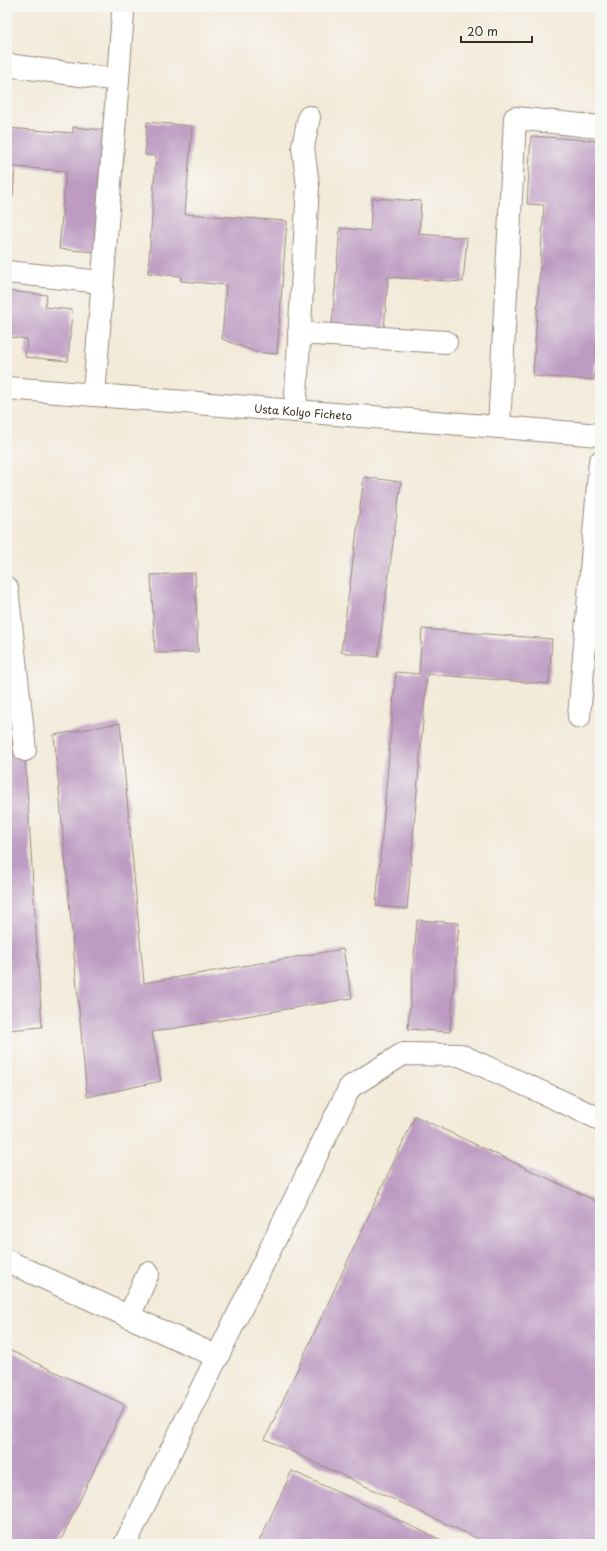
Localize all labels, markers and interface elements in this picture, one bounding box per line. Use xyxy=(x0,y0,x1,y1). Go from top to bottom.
scale bar xyxy=(461,18,532,44)
text: 20 m xyxy=(467,22,498,40)
street label: Usta Kolyo Ficheto xyxy=(254,399,353,424)

